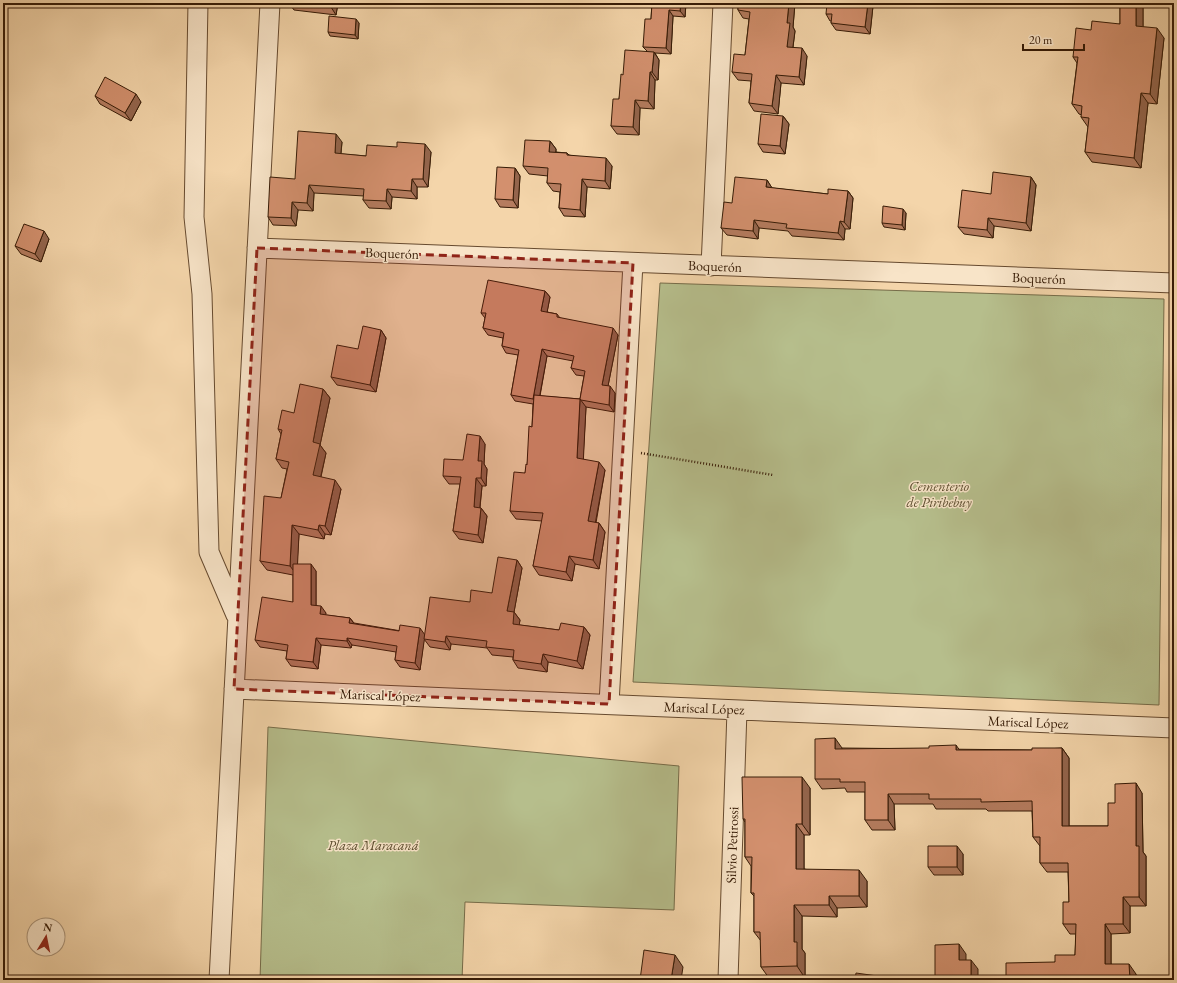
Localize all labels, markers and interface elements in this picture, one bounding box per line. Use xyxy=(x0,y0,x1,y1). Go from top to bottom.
scale bar xyxy=(1023,26,1084,52)
text: 20 m xyxy=(1029,32,1053,48)
street label: Boquerón xyxy=(365,243,420,263)
street label: Boquerón xyxy=(688,256,743,276)
street label: Boquerón xyxy=(1012,268,1067,288)
park label: Cementerio de Piribebuy xyxy=(906,477,972,511)
street label: Mariscal López xyxy=(339,685,421,705)
street label: Mariscal López xyxy=(663,698,745,718)
street label: Mariscal López xyxy=(987,712,1069,732)
street label: Silvio Petirossi xyxy=(722,806,742,884)
park label: Plaza Maracaná xyxy=(327,836,419,854)
north arrow xyxy=(26,917,66,957)
text: N xyxy=(42,919,53,935)

